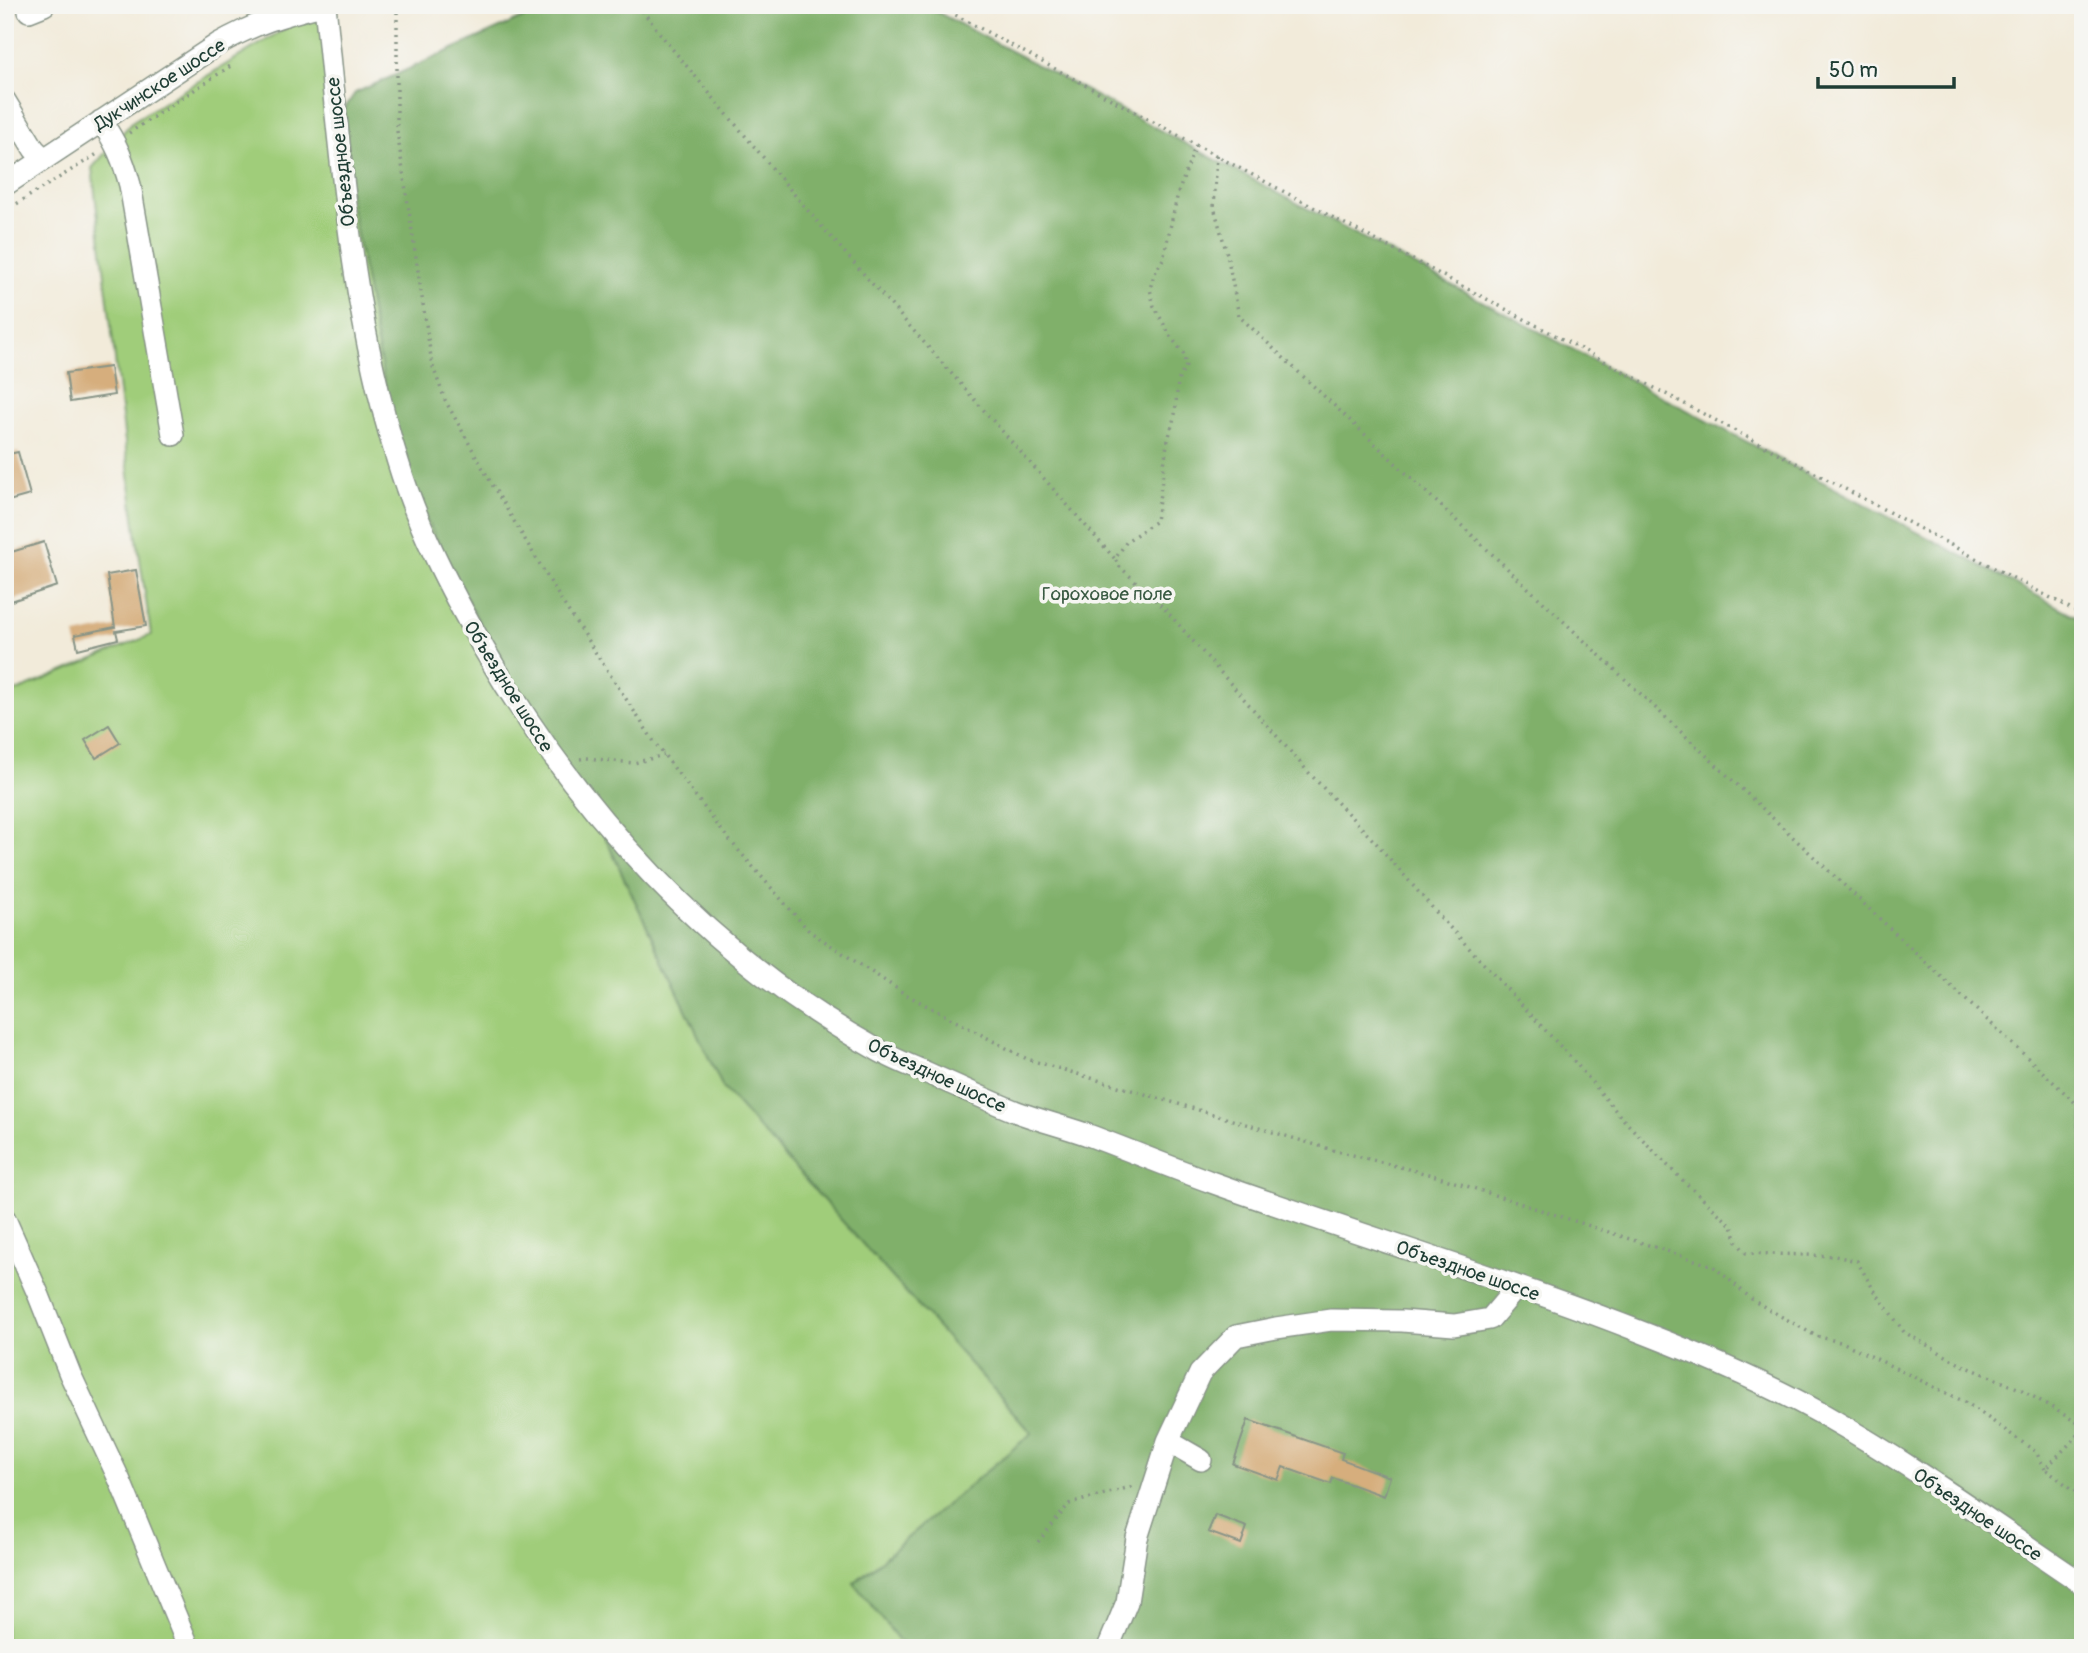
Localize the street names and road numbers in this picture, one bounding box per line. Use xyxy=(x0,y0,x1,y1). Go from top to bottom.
street label: Дукчинское шоссе xyxy=(88,33,230,137)
street label: Объездное шоссе xyxy=(321,75,361,228)
street label: Объездное шоссе xyxy=(458,616,558,757)
street label: Объездное шоссе xyxy=(863,1033,1010,1119)
street label: Объездное шоссе xyxy=(1393,1235,1543,1307)
street label: Объездное шоссе xyxy=(1908,1463,2047,1567)

